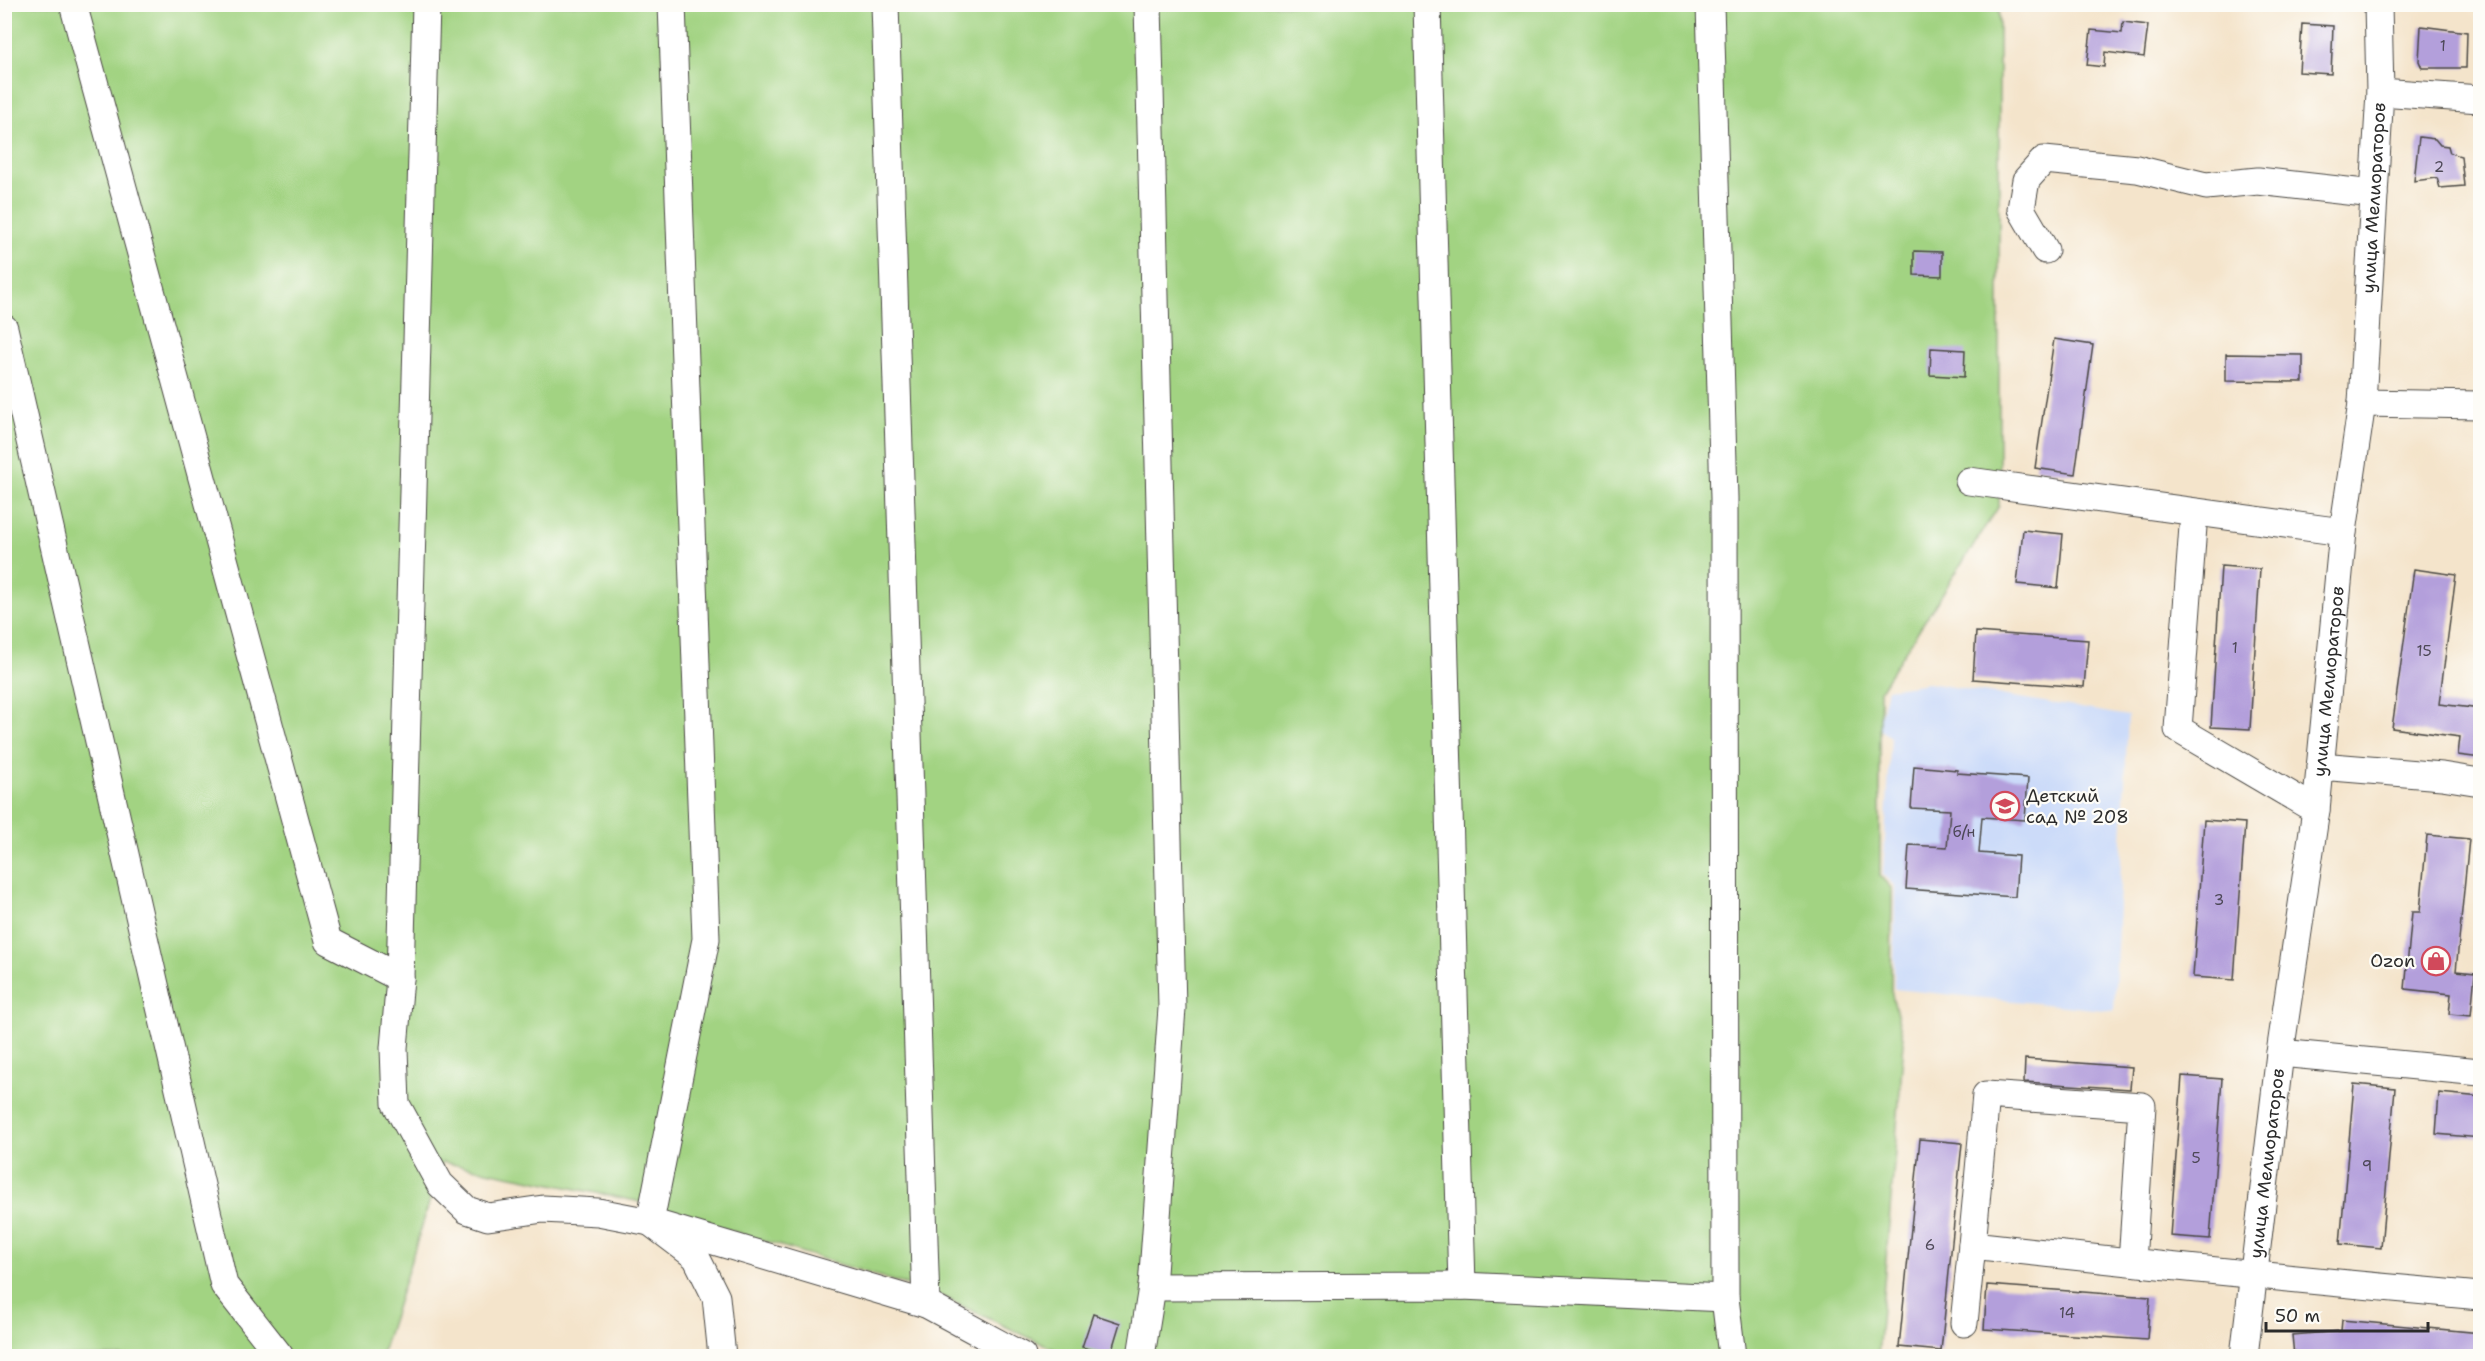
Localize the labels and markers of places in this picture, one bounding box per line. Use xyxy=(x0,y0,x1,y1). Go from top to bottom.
place label: Детский сад № 208 xyxy=(2026,784,2129,829)
school or university icon: Детский сад № 208 xyxy=(1989,790,2021,822)
shop icon: Ozon xyxy=(2420,945,2452,977)
place label: Ozon xyxy=(2370,949,2415,973)

